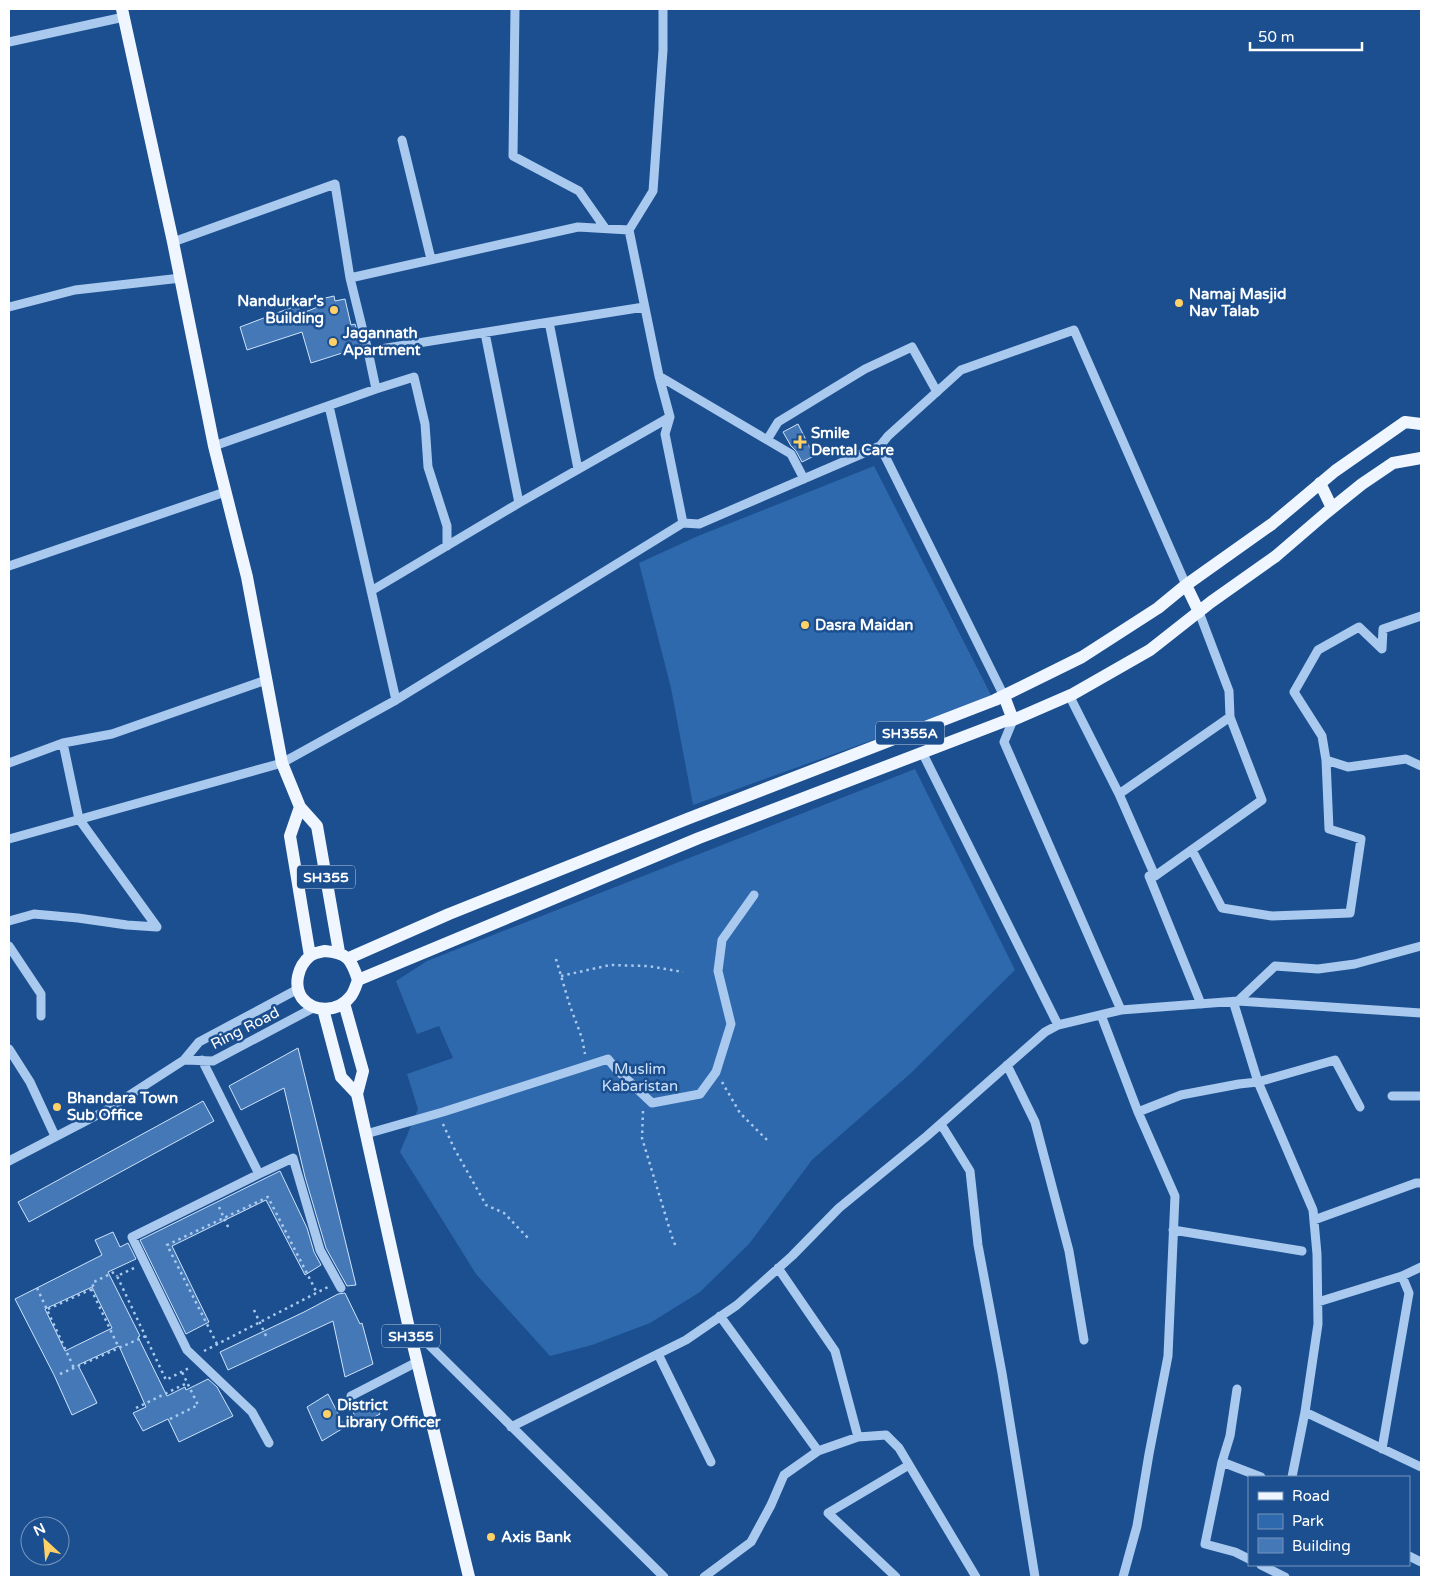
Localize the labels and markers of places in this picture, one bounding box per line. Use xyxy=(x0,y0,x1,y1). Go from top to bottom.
place label: Namaj Masjid Nav Talab xyxy=(1189,285,1287,320)
place label: Nandurkar's Building xyxy=(237,292,324,328)
marker: Namaj Masjid Nav Talab xyxy=(1173,297,1185,309)
marker: Nandurkar's Building xyxy=(328,304,340,316)
place label: Jagannath Apartment xyxy=(342,324,421,360)
marker: Jagannath Apartment xyxy=(327,336,339,348)
place label: Smile Dental Care xyxy=(811,424,895,459)
marker: Smile Dental Care xyxy=(793,435,807,449)
place label: Dasra Maidan xyxy=(815,616,914,634)
marker: Dasra Maidan xyxy=(799,619,811,631)
place label: Bhandara Town Sub Office xyxy=(67,1089,178,1124)
marker: Bhandara Town Sub Office xyxy=(51,1101,63,1113)
place label: District Library Officer xyxy=(337,1396,441,1432)
marker: District Library Officer xyxy=(321,1408,333,1420)
place label: Axis Bank xyxy=(501,1528,571,1546)
marker: Axis Bank xyxy=(485,1531,497,1543)

